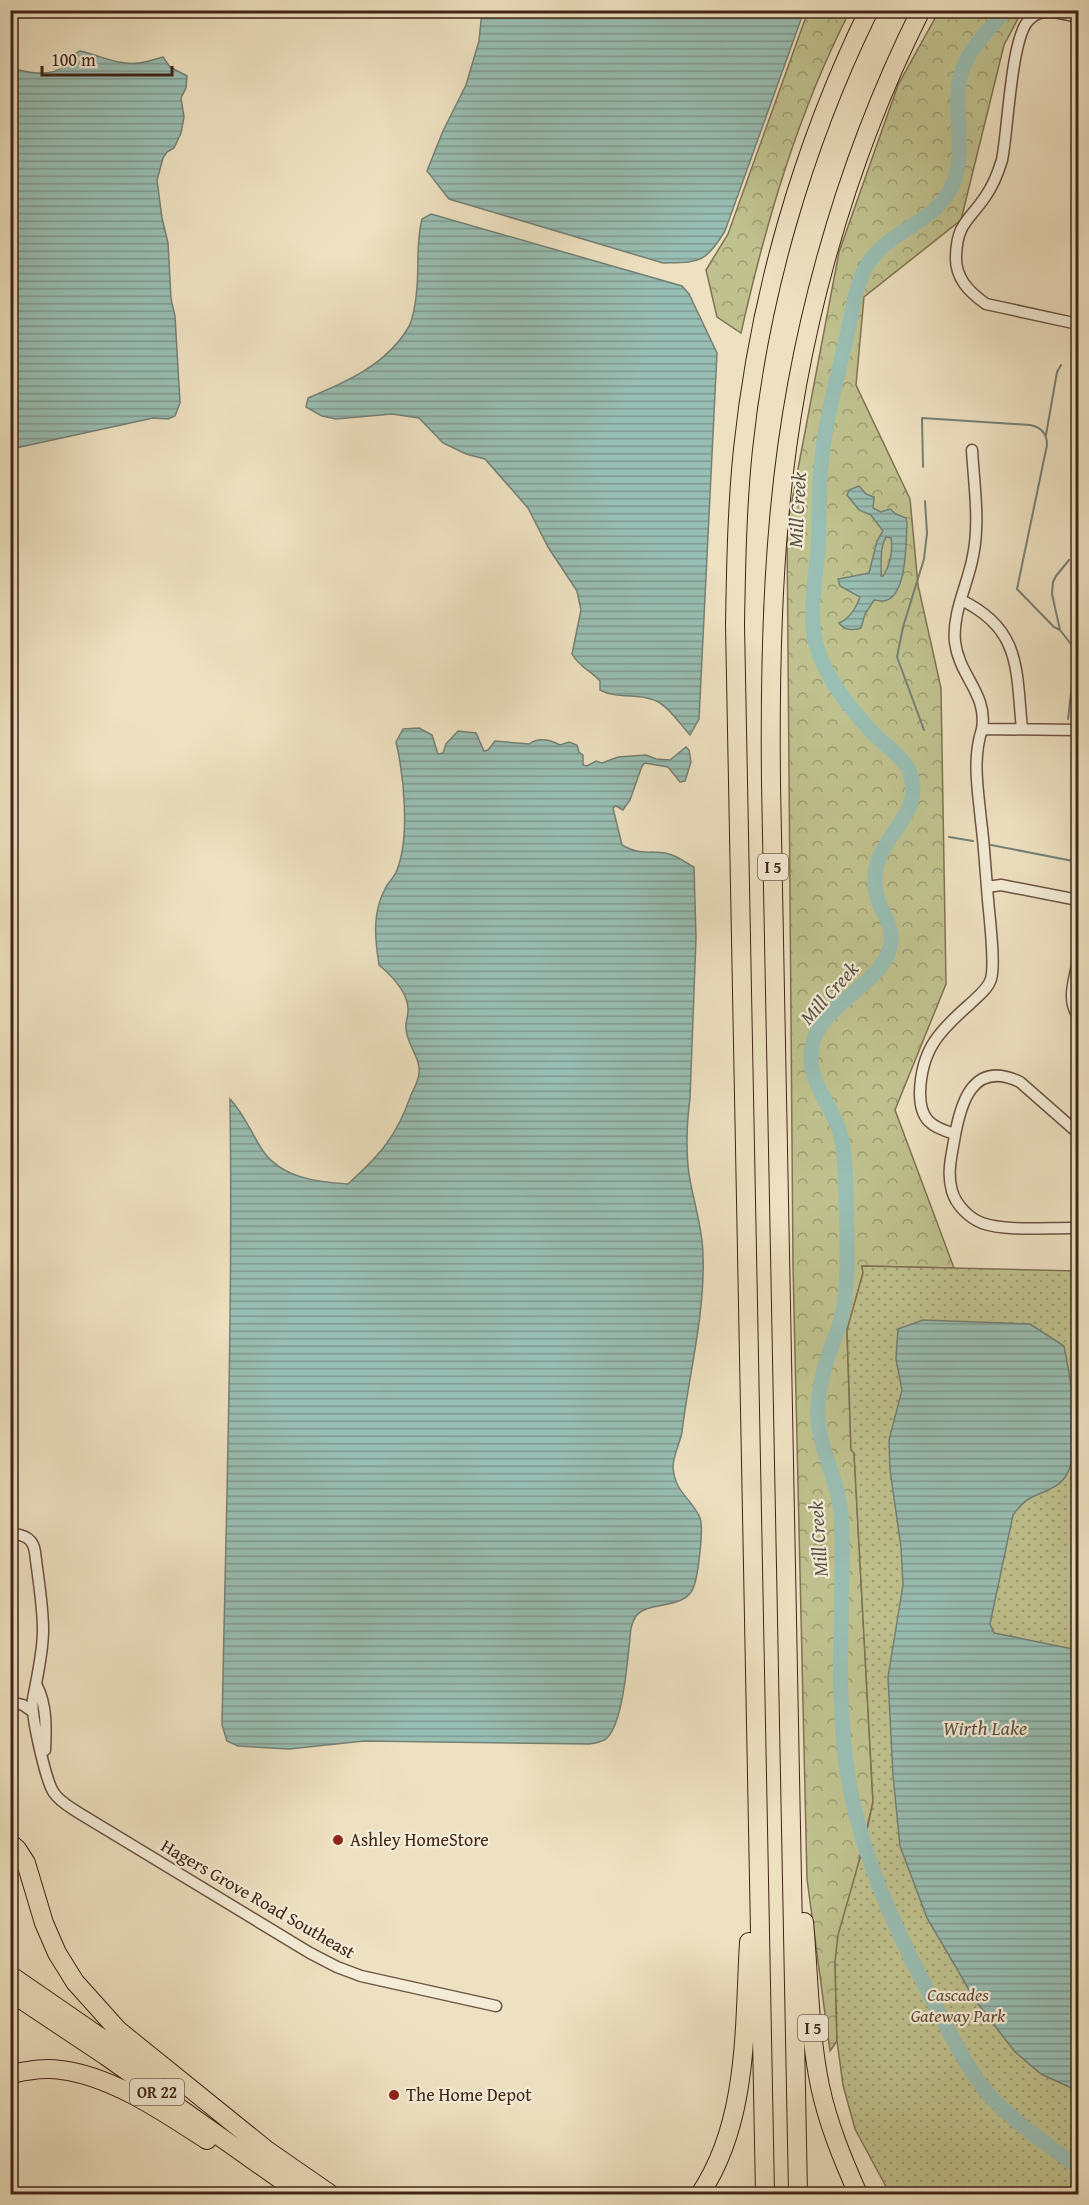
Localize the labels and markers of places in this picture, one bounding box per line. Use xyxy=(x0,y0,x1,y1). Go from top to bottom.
place label: Ashley HomeStore xyxy=(350,1826,489,1853)
marker: Ashley HomeStore xyxy=(331,1833,345,1847)
place label: The Home Depot xyxy=(406,2081,532,2108)
marker: The Home Depot xyxy=(387,2088,401,2102)

